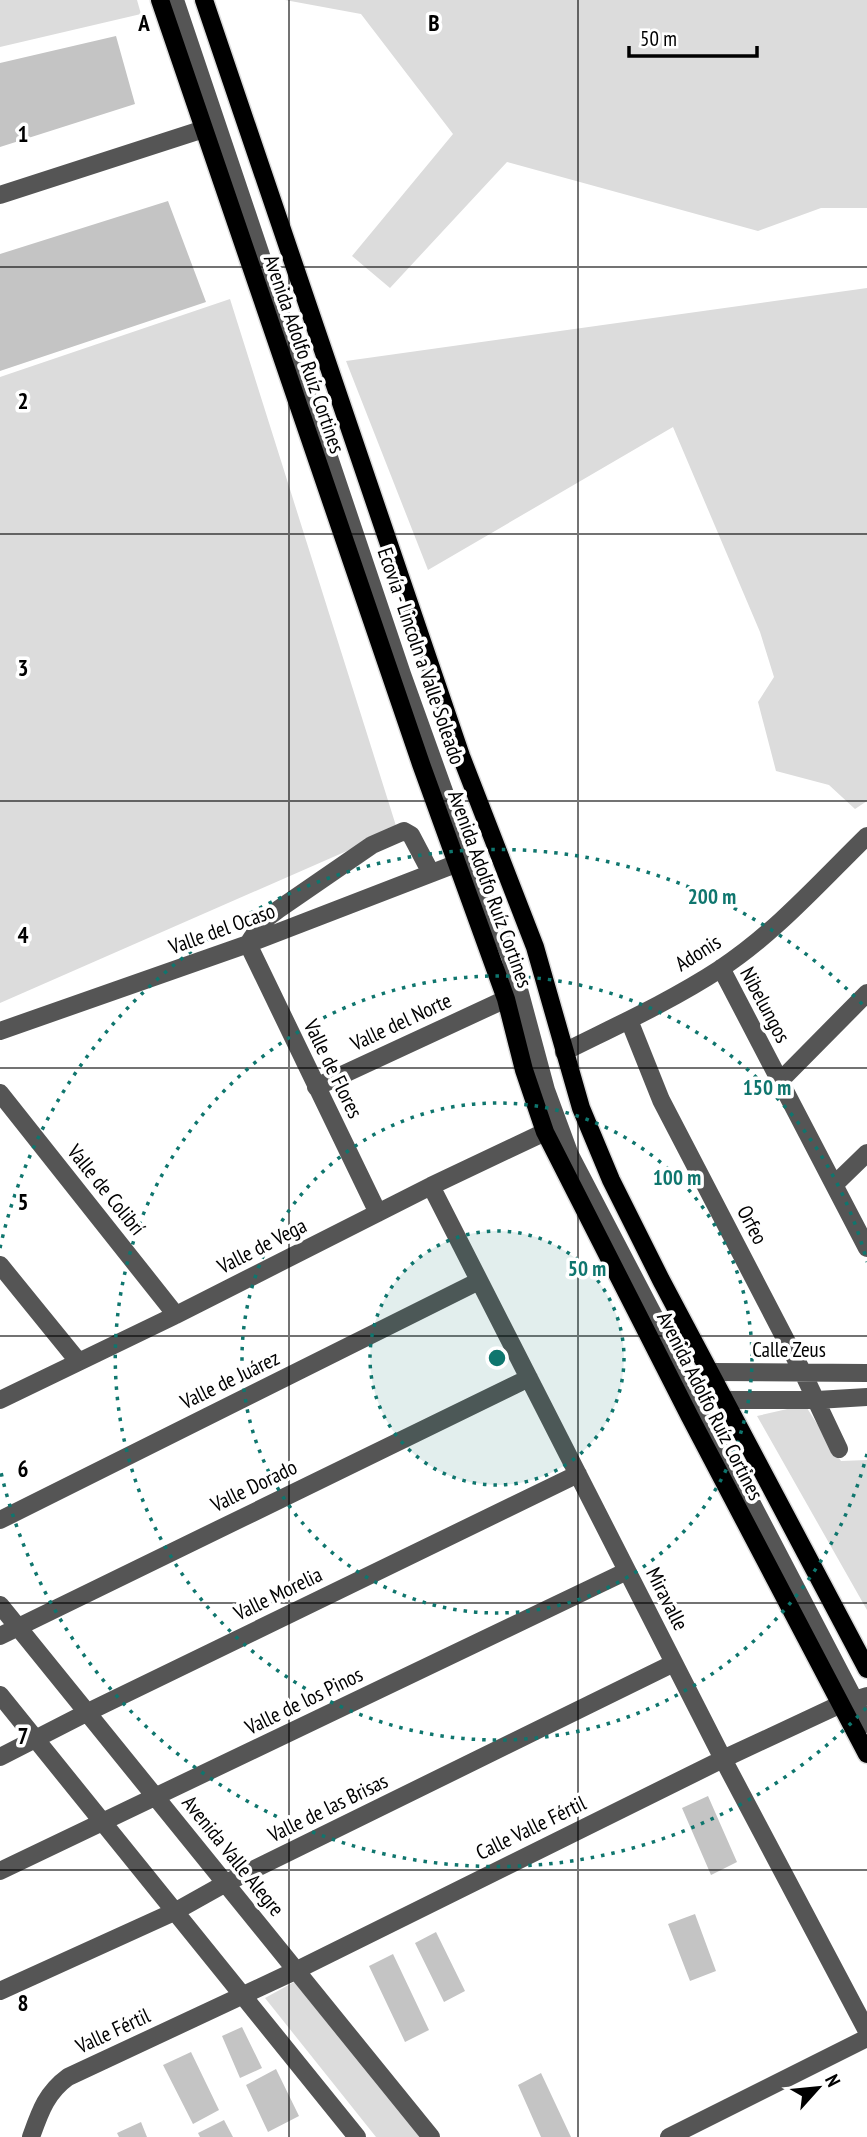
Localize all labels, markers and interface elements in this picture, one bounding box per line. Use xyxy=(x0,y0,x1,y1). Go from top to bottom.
text: A xyxy=(137,8,150,37)
text: B xyxy=(428,8,440,37)
scale bar xyxy=(629,14,757,58)
text: 50 m xyxy=(640,25,677,52)
text: 1 xyxy=(18,119,29,148)
street label: Avenida Adolfo Ruíz Cortines xyxy=(258,251,351,457)
text: 2 xyxy=(18,386,29,415)
street label: Ecovía - Lincoln a Valle Soleado xyxy=(372,544,471,768)
text: 3 xyxy=(18,653,29,682)
street label: Avenida Adolfo Ruíz Cortines xyxy=(442,787,539,991)
text: 200 m xyxy=(688,883,736,910)
street label: Valle del Ocaso xyxy=(164,897,279,961)
text: 4 xyxy=(18,920,29,949)
street label: Adonis xyxy=(670,928,726,977)
street label: Nibelungos xyxy=(734,962,797,1047)
street label: Valle del Norte xyxy=(345,986,456,1057)
street label: Valle de Flores xyxy=(298,1014,369,1123)
text: 150 m xyxy=(743,1074,791,1101)
street label: Valle de Colibrí xyxy=(61,1138,152,1241)
text: 100 m xyxy=(653,1164,701,1191)
text: 5 xyxy=(18,1187,29,1216)
street label: Orfeo xyxy=(731,1201,774,1249)
street label: Valle de Vega xyxy=(212,1212,311,1280)
text: 50 m xyxy=(568,1255,606,1282)
street label: Avenida Adolfo Ruíz Cortines xyxy=(651,1307,770,1505)
street label: Calle Zeus xyxy=(752,1336,826,1363)
street label: Valle de Juárez xyxy=(175,1344,284,1416)
centre of rings xyxy=(485,1346,509,1370)
street label: Valle Dorado xyxy=(205,1453,301,1518)
text: 6 xyxy=(18,1454,29,1483)
street label: Valle Morelia xyxy=(228,1561,326,1627)
street label: Miravalle xyxy=(640,1563,695,1635)
street label: Valle de los Pinos xyxy=(240,1661,367,1741)
text: 7 xyxy=(18,1721,29,1750)
street label: Valle de las Brisas xyxy=(263,1767,392,1849)
street label: Calle Valle Fértil xyxy=(471,1789,590,1866)
street label: Avenida Valle Alegre xyxy=(176,1790,290,1922)
text: 8 xyxy=(18,1988,29,2017)
street label: Valle Fértil xyxy=(70,2002,154,2060)
north arrow xyxy=(783,2053,853,2123)
text: N xyxy=(820,2070,846,2090)

